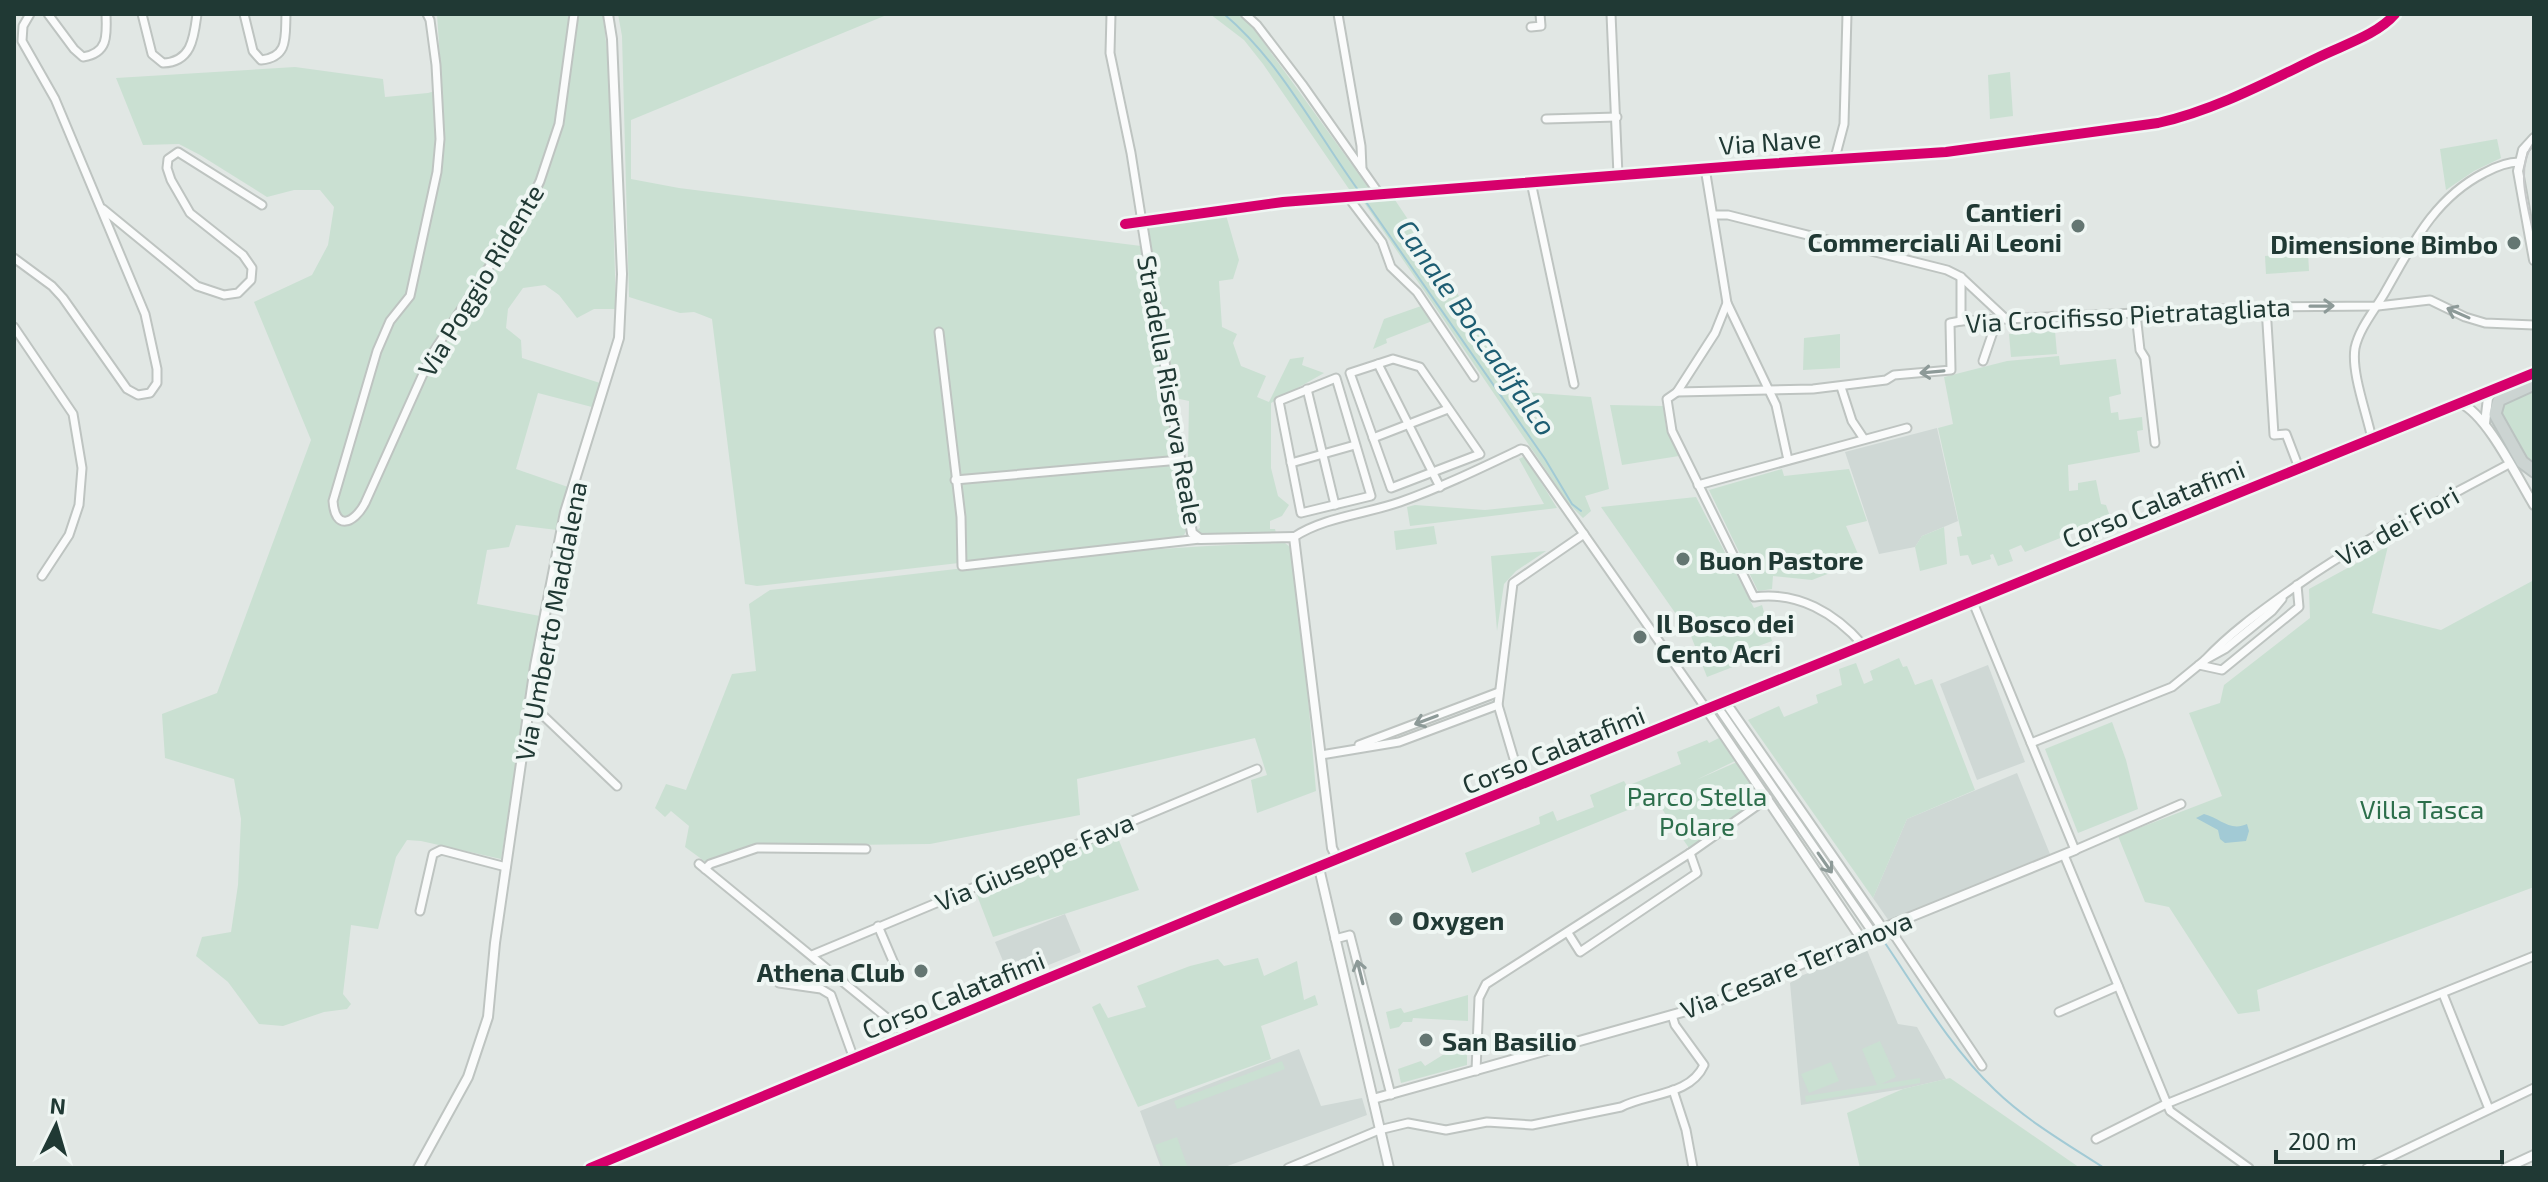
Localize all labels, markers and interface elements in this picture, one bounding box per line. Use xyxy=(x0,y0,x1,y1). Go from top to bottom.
street label: Via Nave xyxy=(1718,122,1822,160)
street label: Via Poggio Ridente xyxy=(410,178,550,382)
place label: Cantieri Commerciali Ai Leoni xyxy=(1808,196,2062,257)
water label: Canale Boccadifalco xyxy=(1390,212,1564,442)
marker: Cantieri Commerciali Ai Leoni xyxy=(2069,217,2087,235)
place label: Dimensione Bimbo xyxy=(2270,228,2498,259)
marker: Dimensione Bimbo xyxy=(2505,234,2523,252)
street label: Stradella Riserva Reale xyxy=(1132,253,1210,527)
street label: Via Crocifisso Pietratagliata xyxy=(1965,290,2291,338)
one-way arrow xyxy=(2308,298,2335,314)
one-way arrow xyxy=(2446,305,2471,320)
one-way arrow xyxy=(1919,365,1945,380)
street label: Corso Calatafimi xyxy=(2057,452,2249,554)
street label: Via Umberto Maddalena xyxy=(508,478,592,764)
street label: Via dei Fiori xyxy=(2330,479,2464,571)
place label: Buon Pastore xyxy=(1699,544,1864,575)
marker: Buon Pastore xyxy=(1674,550,1692,568)
place label: Il Bosco dei Cento Acri xyxy=(1656,607,1794,668)
marker: Il Bosco dei Cento Acri xyxy=(1631,628,1649,646)
street label: Corso Calatafimi xyxy=(1457,698,1649,800)
one-way arrow xyxy=(1414,714,1439,728)
park label: Parco Stella Polare xyxy=(1627,780,1767,841)
park label: Villa Tasca xyxy=(2360,793,2484,824)
street label: Via Giuseppe Fava xyxy=(930,805,1138,917)
one-way arrow xyxy=(1817,851,1833,873)
street label: Via Cesare Terranova xyxy=(1676,903,1916,1025)
place label: Oxygen xyxy=(1412,904,1504,936)
marker: Oxygen xyxy=(1387,910,1405,928)
street label: Corso Calatafimi xyxy=(857,943,1049,1045)
place label: Athena Club xyxy=(757,956,905,987)
one-way arrow xyxy=(1351,959,1366,985)
marker: Athena Club xyxy=(912,962,930,980)
place label: San Basilio xyxy=(1442,1025,1577,1056)
marker: San Basilio xyxy=(1417,1031,1435,1049)
north arrow xyxy=(16,1086,96,1166)
text: N xyxy=(49,1091,67,1119)
scale bar xyxy=(2276,1114,2502,1164)
text: 200 m xyxy=(2288,1126,2357,1155)

